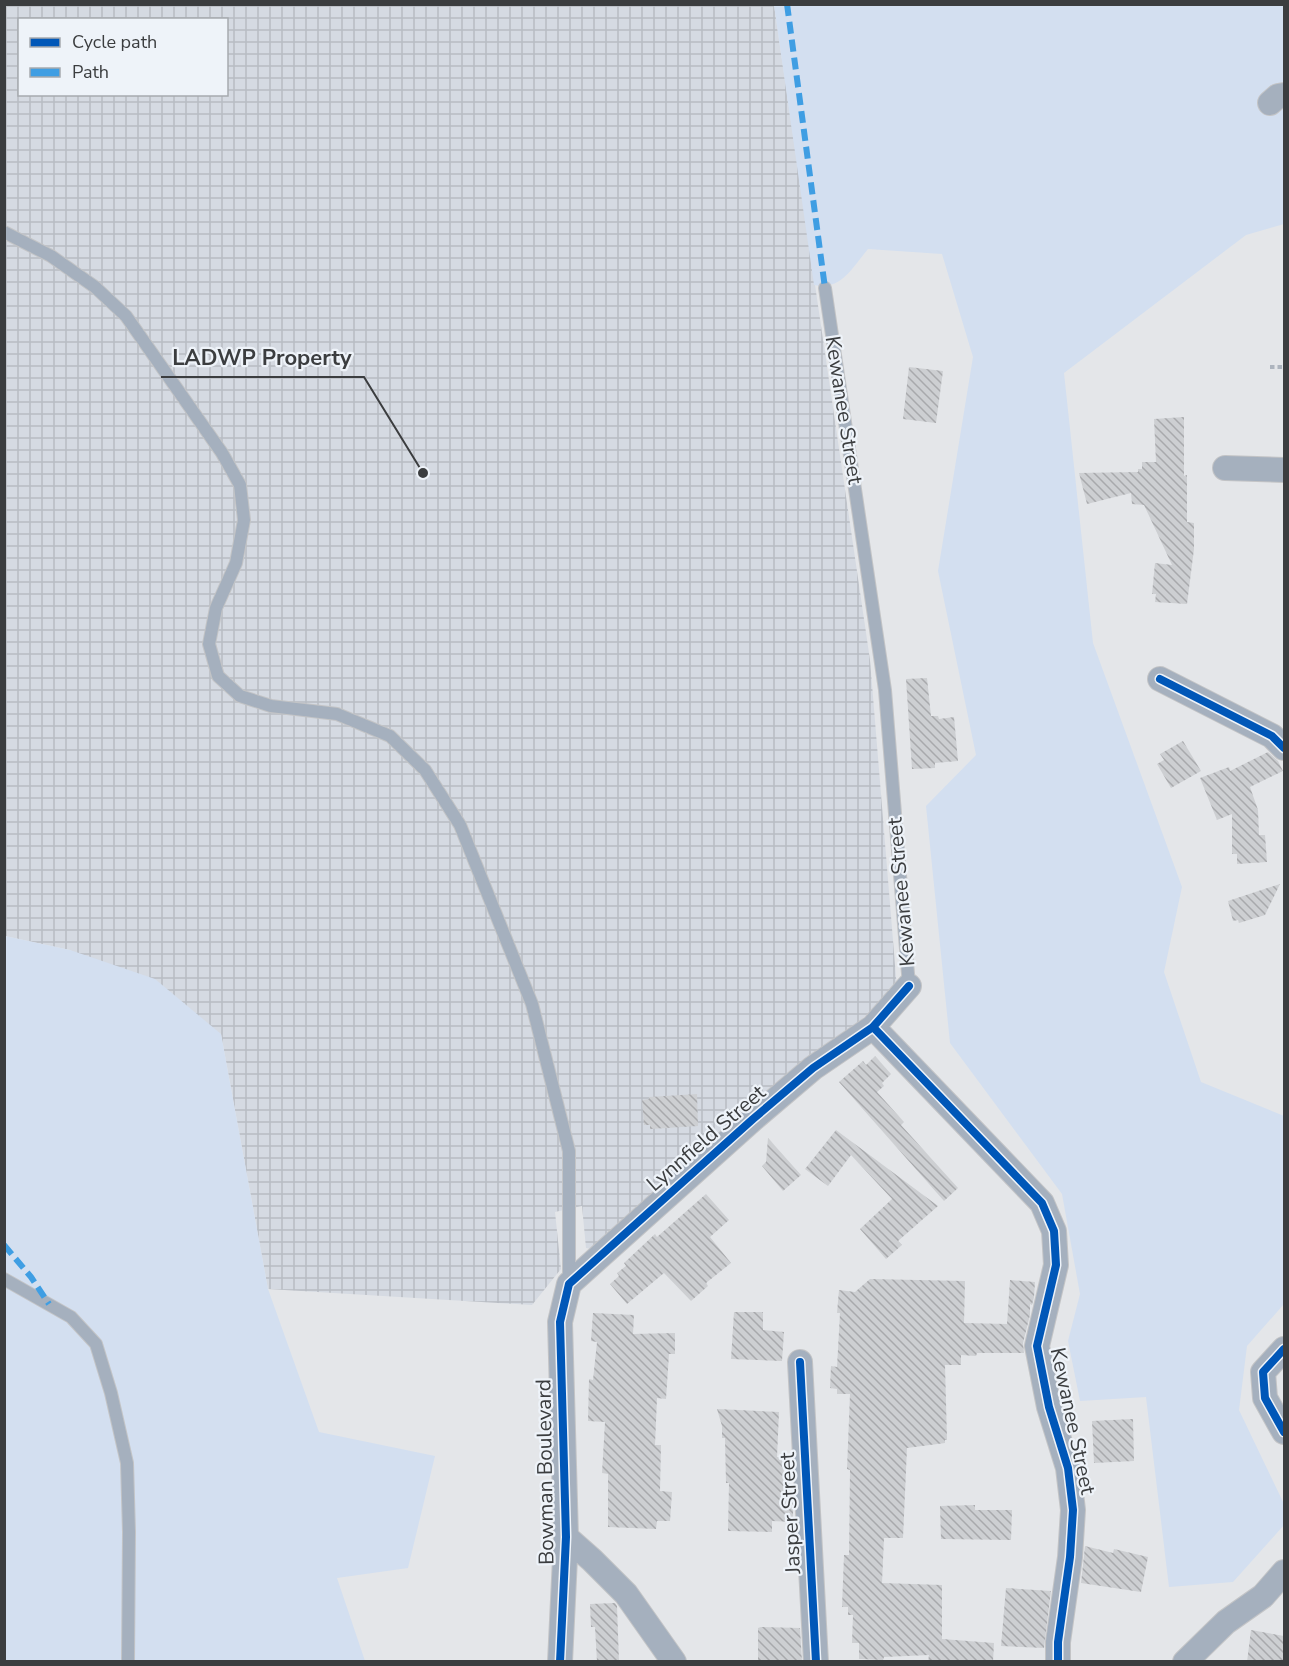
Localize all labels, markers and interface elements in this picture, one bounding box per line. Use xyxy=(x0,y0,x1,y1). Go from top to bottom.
legend xyxy=(18,18,228,96)
text: Cycle path xyxy=(72,30,157,54)
text: Path xyxy=(72,60,109,84)
street label: Kewanee Street xyxy=(818,334,870,487)
callout: LADWP Property xyxy=(161,337,364,377)
text: LADWP Property xyxy=(172,343,352,373)
street label: Kewanee Street xyxy=(880,816,921,968)
street label: Lynnfield Street xyxy=(641,1078,772,1197)
street label: Kewanee Street xyxy=(1044,1345,1102,1498)
street label: Bowman Boulevard xyxy=(529,1379,561,1565)
street label: Jasper Street xyxy=(773,1451,807,1575)

